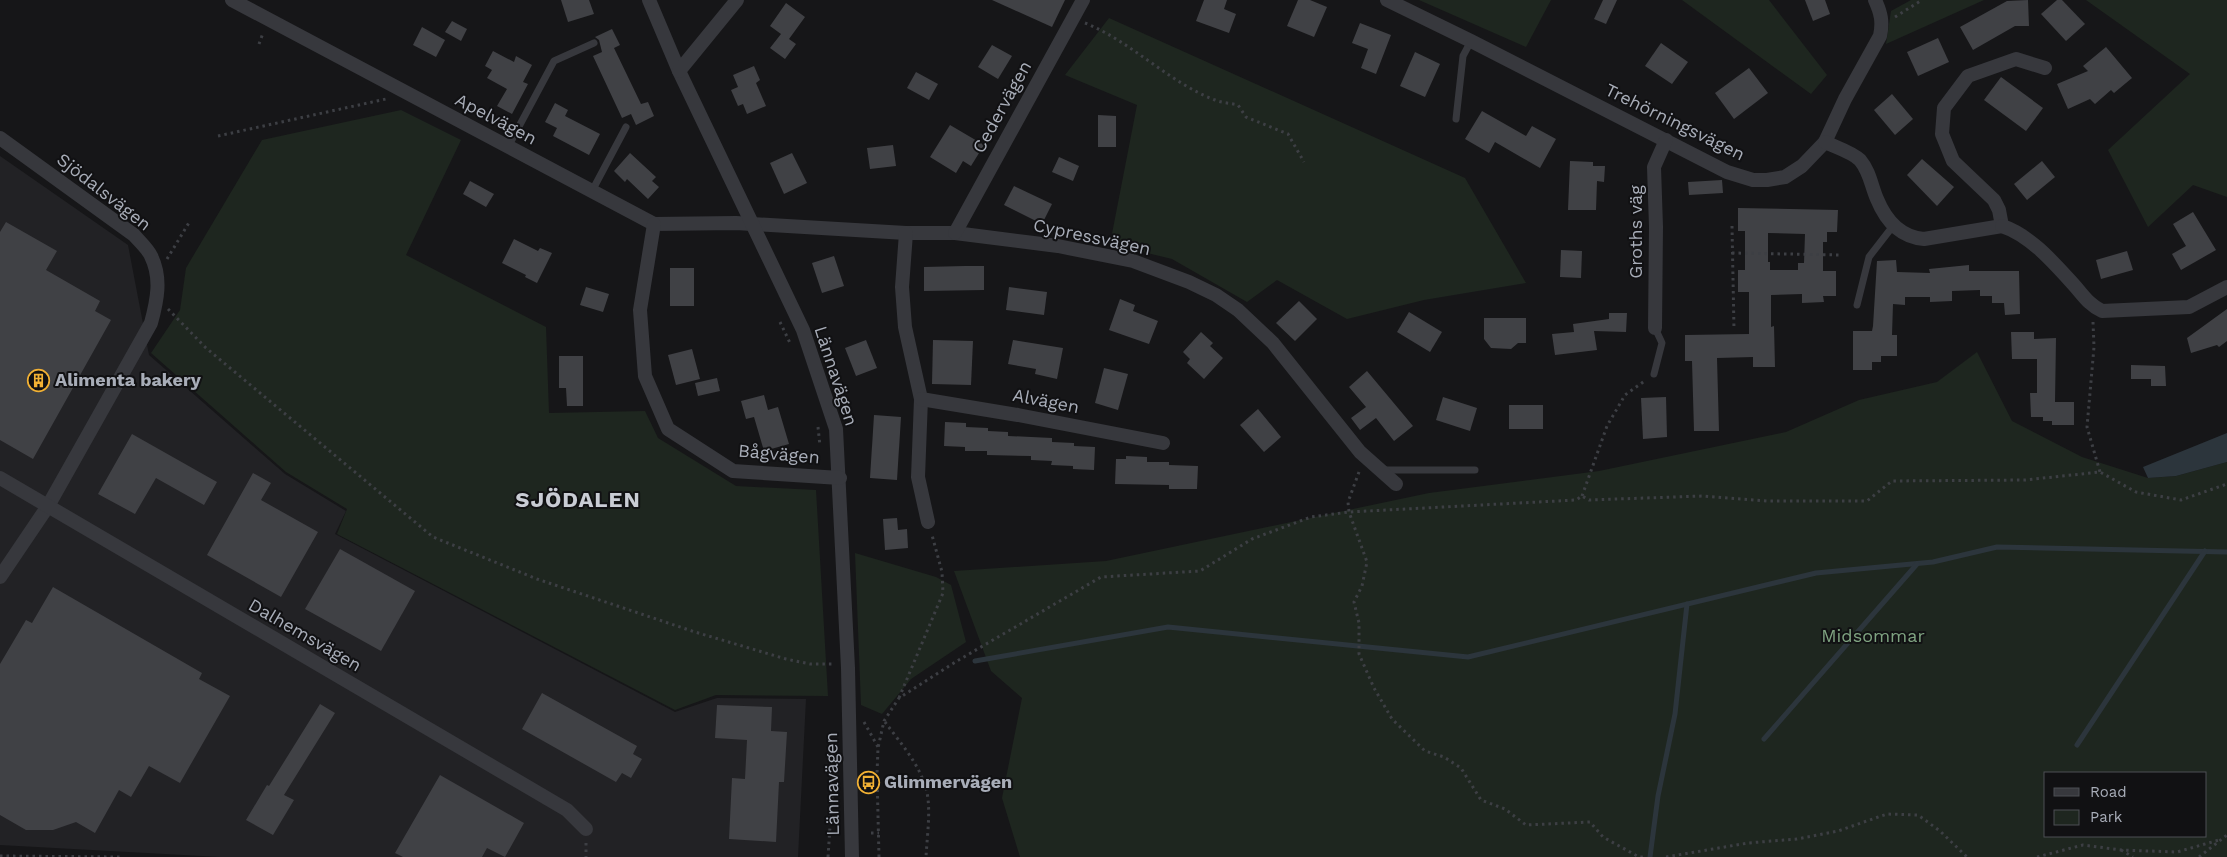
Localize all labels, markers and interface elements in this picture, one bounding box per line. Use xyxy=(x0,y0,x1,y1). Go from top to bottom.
street label: Cedervägen xyxy=(968,57,1036,157)
street label: Trehörningsvägen xyxy=(1602,79,1748,164)
street label: Apelvägen xyxy=(452,88,541,149)
street label: Sjödalsvägen xyxy=(53,148,156,235)
street label: Groths väg xyxy=(1625,185,1646,279)
street label: Cypressvägen xyxy=(1031,214,1153,259)
street label: Lännavägen xyxy=(810,323,862,428)
building icon: Alimenta bakery xyxy=(27,368,51,392)
place label: Alimenta bakery xyxy=(55,369,202,390)
street label: Alvägen xyxy=(1011,384,1081,417)
street label: Bågvägen xyxy=(737,439,821,468)
district label: SJÖDALEN xyxy=(515,487,641,512)
street label: Dalhemsvägen xyxy=(245,594,366,675)
park label: Midsommar xyxy=(1821,625,1925,646)
street label: Lännavägen xyxy=(820,732,843,836)
bus stop icon: Glimmervägen xyxy=(856,770,880,794)
place label: Glimmervägen xyxy=(884,771,1012,792)
legend xyxy=(2044,772,2207,837)
text: Road xyxy=(2090,783,2127,801)
text: Park xyxy=(2090,808,2123,826)

